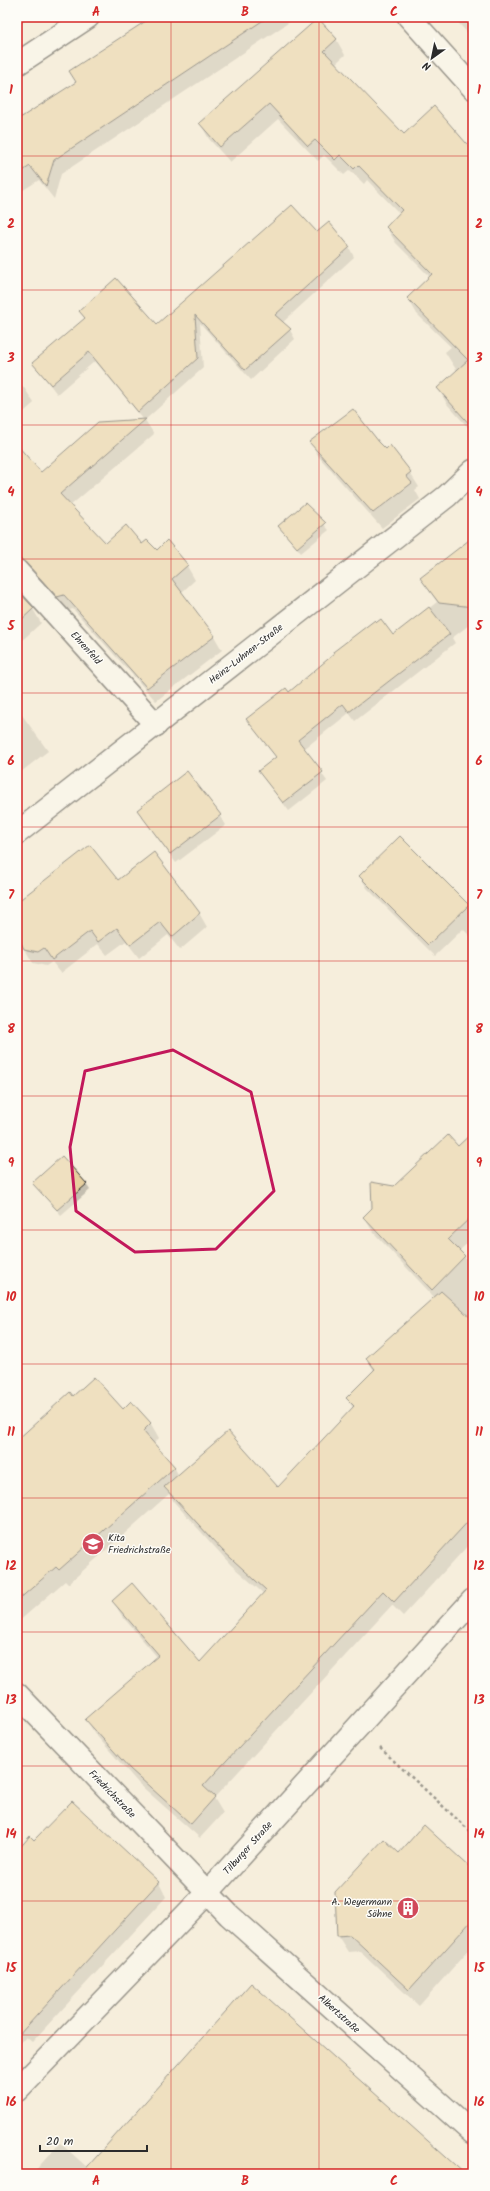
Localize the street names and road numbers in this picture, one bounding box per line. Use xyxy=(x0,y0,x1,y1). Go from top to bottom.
street label: Heinz-Luhnen-Straße xyxy=(205,619,287,688)
street label: Ehrenfeld xyxy=(67,628,106,669)
street label: Friedrichstraße xyxy=(85,1766,140,1822)
street label: Tilburger Straße xyxy=(219,1817,277,1878)
street label: Albertstraße xyxy=(314,1991,364,2038)

